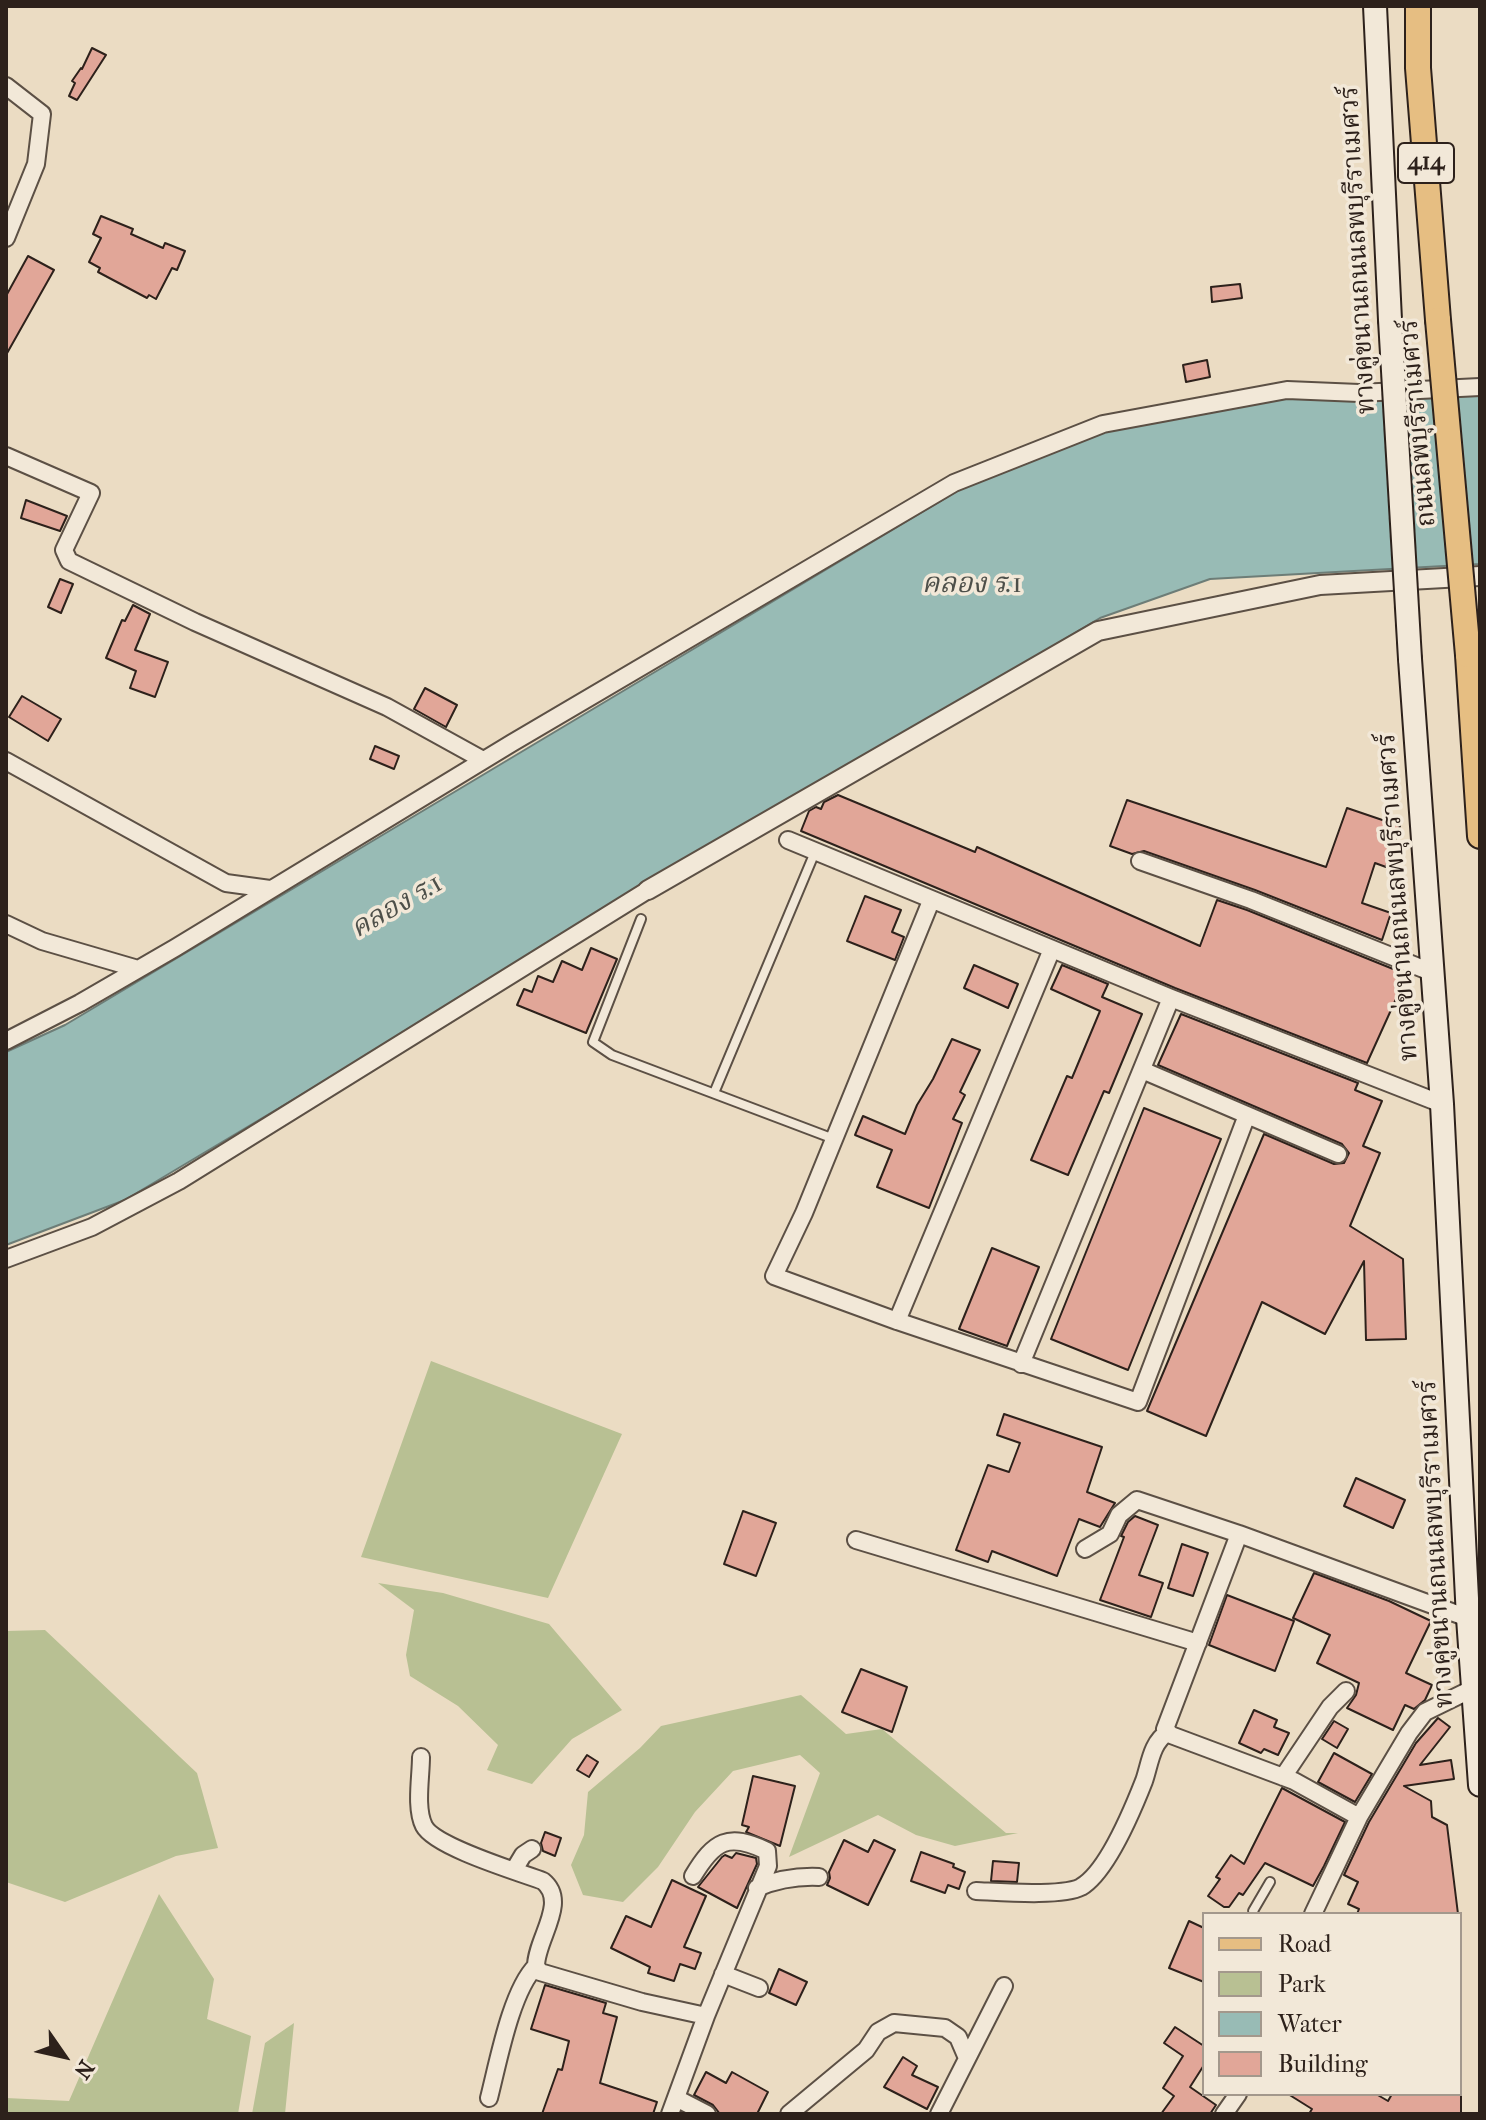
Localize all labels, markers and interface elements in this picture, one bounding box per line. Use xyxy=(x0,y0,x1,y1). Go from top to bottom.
street label: ทางคู่ขนานถนนลพบุรีราเมศวร์ xyxy=(1335,85,1383,415)
road number: 414 xyxy=(1398,143,1454,183)
street label: ถนนลพบุรีราเมศวร์ xyxy=(1394,318,1444,528)
water label: คลอง ร.1 xyxy=(922,568,1022,602)
street label: ทางคู่ขนานถนนลพบุรีราเมศวร์ xyxy=(1372,732,1426,1062)
water label: คลอง ร.1 xyxy=(345,867,449,947)
street label: ทางคู่ขนานถนนลพบุรีราเมศวร์ xyxy=(1413,1379,1461,1709)
legend xyxy=(1202,1912,1462,2096)
text: Road xyxy=(1278,1930,1331,1958)
text: Park xyxy=(1278,1970,1326,1998)
text: Water xyxy=(1278,2010,1342,2038)
north arrow xyxy=(24,2016,104,2096)
text: Building xyxy=(1278,2050,1368,2078)
text: N xyxy=(68,2055,99,2084)

